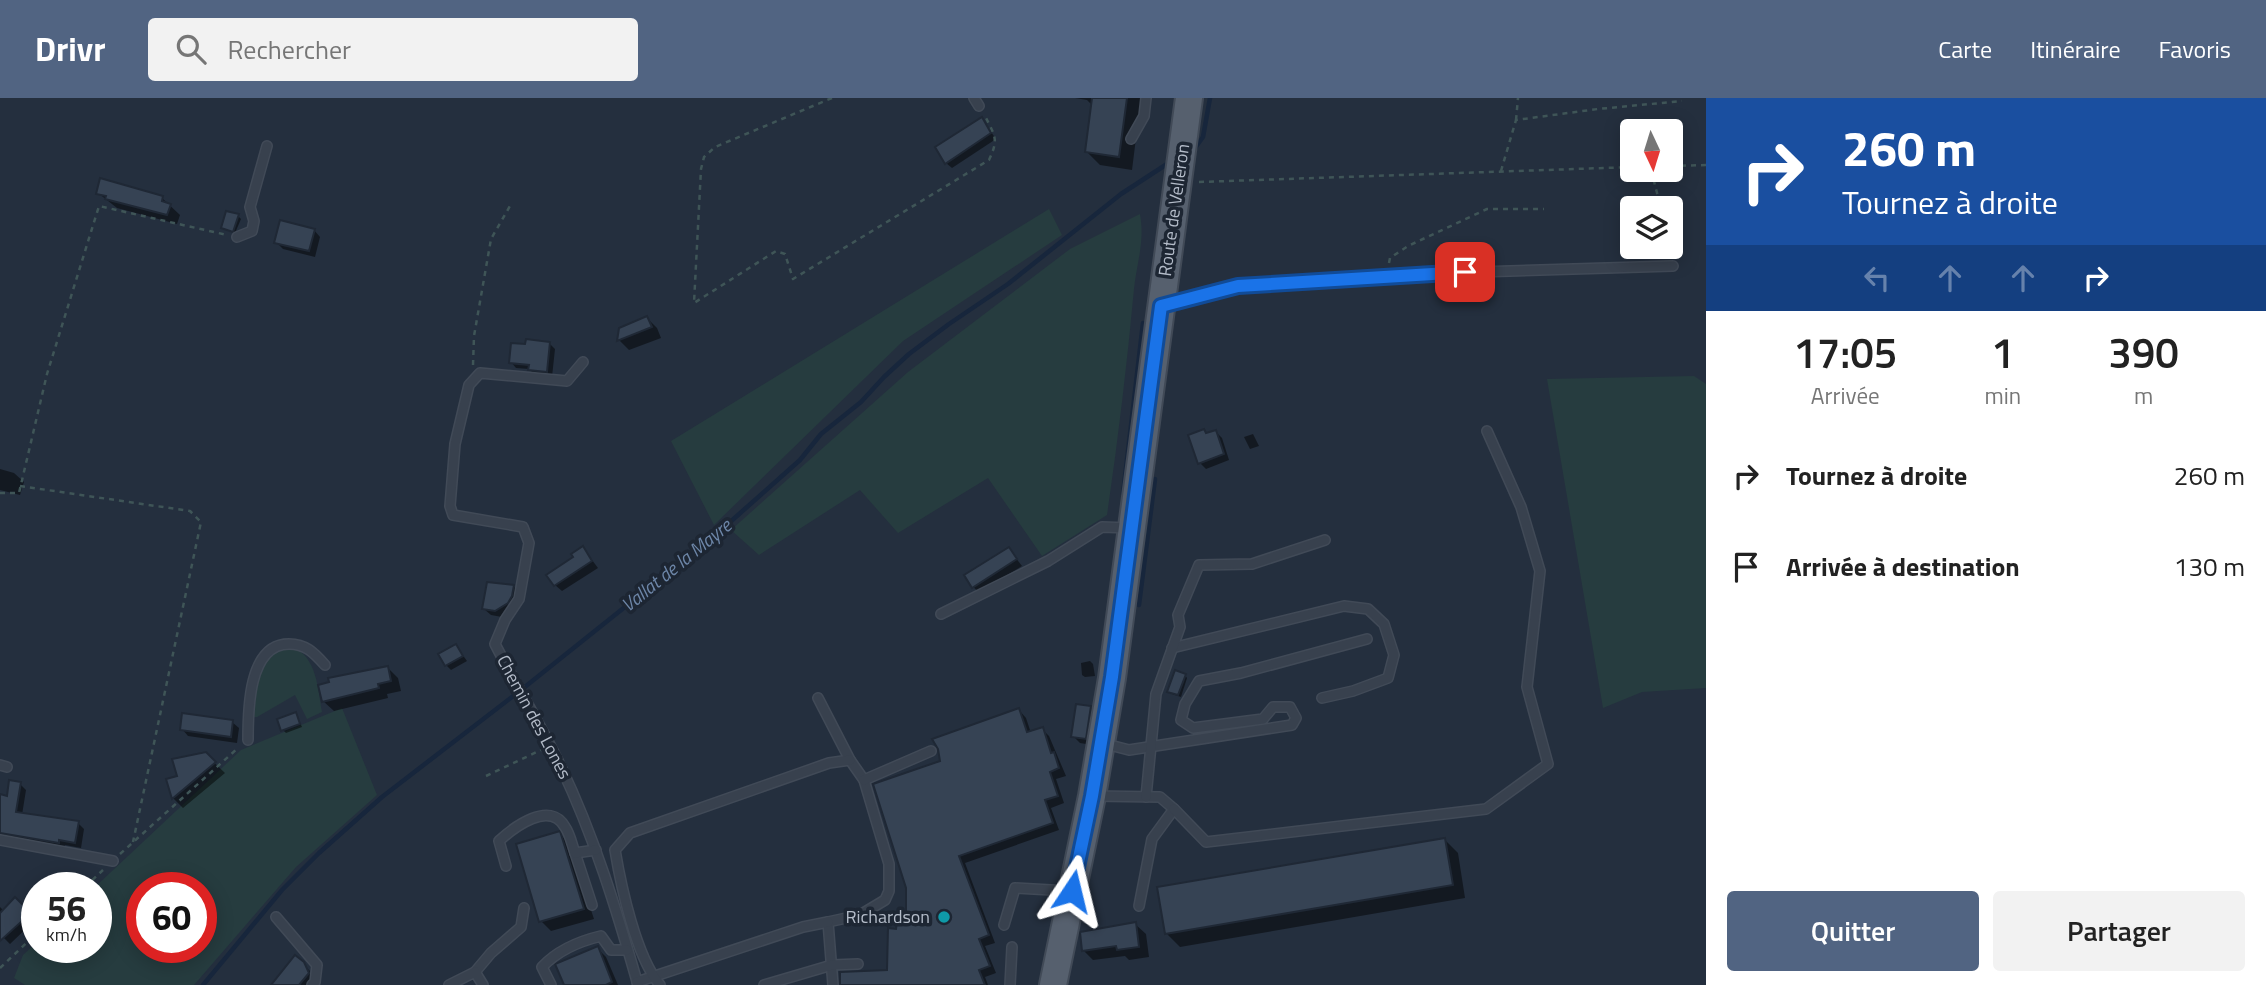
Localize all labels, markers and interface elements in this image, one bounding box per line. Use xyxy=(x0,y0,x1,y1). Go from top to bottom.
search box xyxy=(148,18,638,81)
text: Drivr xyxy=(35,24,106,74)
icon: search xyxy=(172,30,210,68)
text: Rechercher xyxy=(228,30,351,69)
text: Carte xyxy=(1938,31,1992,67)
text: Itinéraire xyxy=(2030,31,2121,67)
text: Favoris xyxy=(2159,31,2231,67)
text: 260 m xyxy=(1842,110,1976,185)
north arrow xyxy=(1620,119,1684,182)
map controls xyxy=(1620,119,1683,259)
icon: right xyxy=(1727,126,1818,217)
street label: Route de Velleron xyxy=(1151,142,1196,278)
text: Tournez à droite xyxy=(1842,178,2058,226)
button: layers xyxy=(1620,196,1683,259)
pin xyxy=(1435,242,1495,302)
icon: arrive xyxy=(1446,253,1484,291)
icon: left xyxy=(1858,259,1896,297)
icon: ahead xyxy=(1931,259,1969,297)
icon: ahead xyxy=(2004,259,2042,297)
icon: right xyxy=(2077,259,2115,297)
text: 17:05 xyxy=(1793,320,1897,384)
text: 1 xyxy=(1991,320,2015,384)
text: 390 xyxy=(2108,320,2179,384)
text: Arrivée xyxy=(1811,378,1880,413)
text: min xyxy=(1984,378,2021,413)
text: m xyxy=(2134,378,2153,413)
text: Tournez à droite xyxy=(1786,456,1967,495)
text: 260 m xyxy=(2174,456,2245,495)
icon: right xyxy=(1727,457,1765,495)
water label: Vallat de la Mayre xyxy=(614,510,738,618)
text: Arrivée à destination xyxy=(1786,547,2020,586)
text: 130 m xyxy=(2174,547,2245,586)
icon: arrive xyxy=(1727,548,1765,586)
street label: Chemin des Lones xyxy=(490,650,579,784)
position arrow xyxy=(1035,854,1109,928)
speed limit sign: 60 xyxy=(126,872,217,963)
text: 56 xyxy=(47,881,86,935)
button: Quitter xyxy=(1727,891,1979,971)
button: Partager xyxy=(1993,891,2245,971)
place label: Richardson xyxy=(845,903,930,930)
marker: Richardson xyxy=(936,909,952,925)
text: km/h xyxy=(46,921,87,948)

